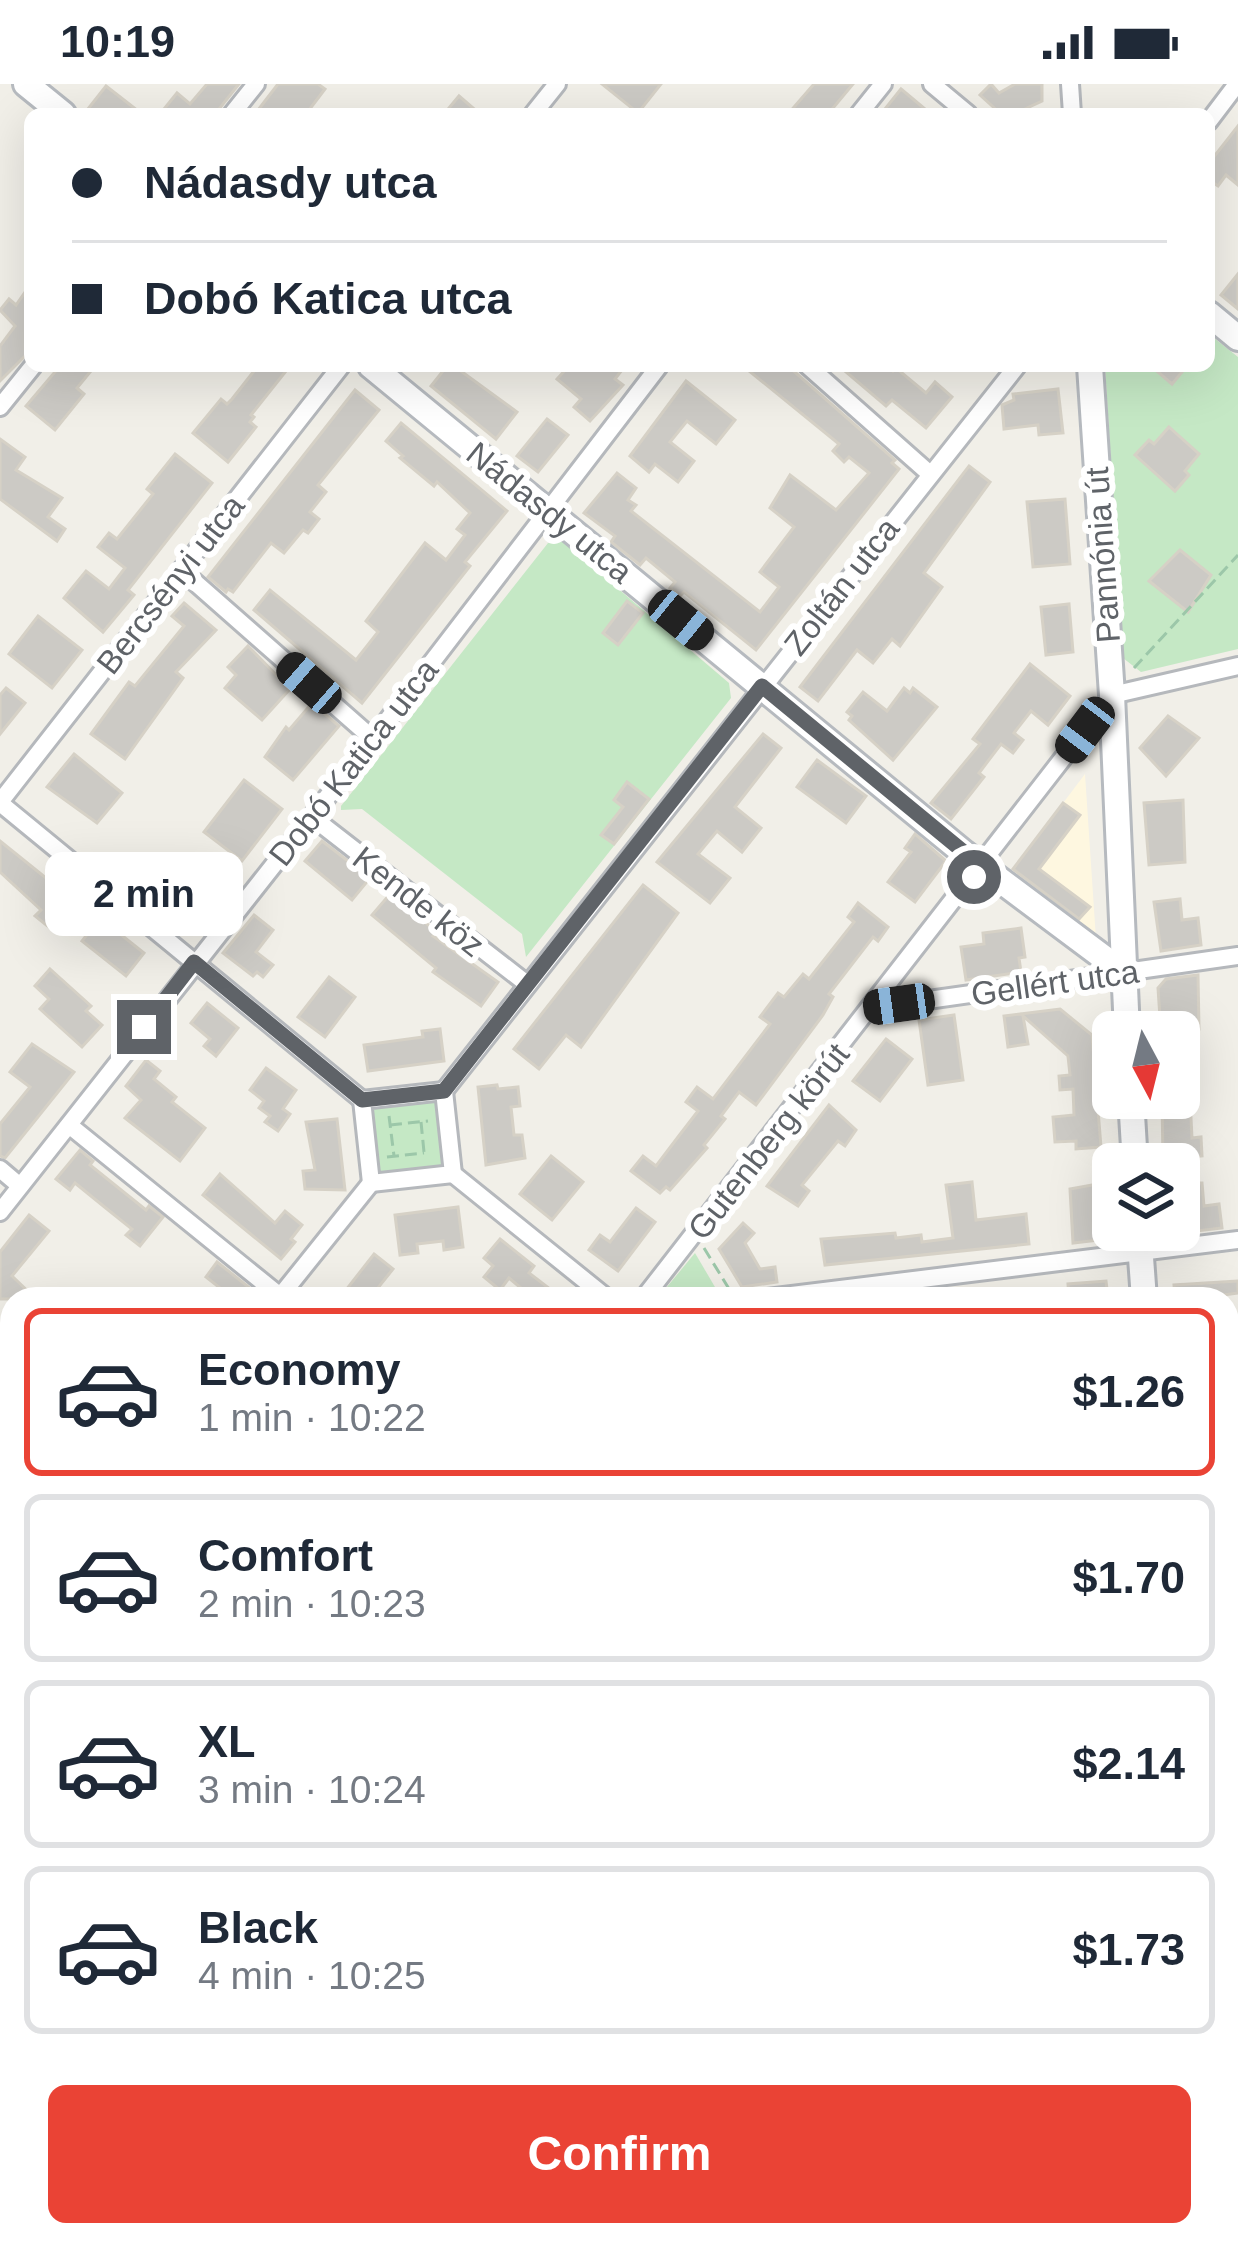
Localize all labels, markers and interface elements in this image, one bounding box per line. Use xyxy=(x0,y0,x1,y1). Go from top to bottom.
text: 10:19 xyxy=(60,16,175,67)
text: Nádasdy utca xyxy=(144,157,437,208)
text: Dobó Katica utca xyxy=(144,273,512,324)
street label: Nádasdy utca xyxy=(460,435,640,591)
street label: Pannónia út xyxy=(1078,466,1127,644)
street label: Bercsényi utca xyxy=(89,487,252,681)
street label: Zoltán utca xyxy=(777,510,907,662)
car xyxy=(642,583,720,657)
car xyxy=(270,646,348,720)
street label: Dobó Katica utca xyxy=(261,651,446,873)
car xyxy=(1049,690,1121,770)
street label: Kende köz xyxy=(346,839,492,964)
route start xyxy=(947,850,1001,904)
callout: 2 min xyxy=(45,853,243,937)
text: 2 min xyxy=(93,872,195,915)
street label: Gellért utca xyxy=(969,952,1142,1013)
car xyxy=(861,981,937,1027)
route end xyxy=(117,1000,171,1054)
north arrow xyxy=(1092,1011,1200,1119)
map controls xyxy=(1092,1011,1200,1251)
street label: Gutenberg körút xyxy=(680,1036,856,1247)
button: layers xyxy=(1092,1143,1200,1251)
icon: car xyxy=(54,1338,162,1446)
text: Economy xyxy=(198,1344,401,1395)
text: $1.26 xyxy=(1072,1366,1185,1417)
text: 1 min · 10:22 xyxy=(198,1396,426,1439)
icon: car xyxy=(54,1524,162,1632)
text: Comfort xyxy=(198,1530,373,1581)
text: $1.70 xyxy=(1072,1552,1185,1603)
text: 2 min · 10:23 xyxy=(198,1582,426,1625)
icon: car xyxy=(54,1710,162,1818)
text: XL xyxy=(198,1716,256,1767)
text: $2.14 xyxy=(1072,1738,1185,1789)
text: 3 min · 10:24 xyxy=(198,1768,426,1811)
icon: car xyxy=(54,1896,162,2004)
text: Black xyxy=(198,1902,318,1953)
text: $1.73 xyxy=(1072,1924,1185,1975)
text: 4 min · 10:25 xyxy=(198,1954,426,1997)
button: Confirm xyxy=(48,2085,1191,2223)

